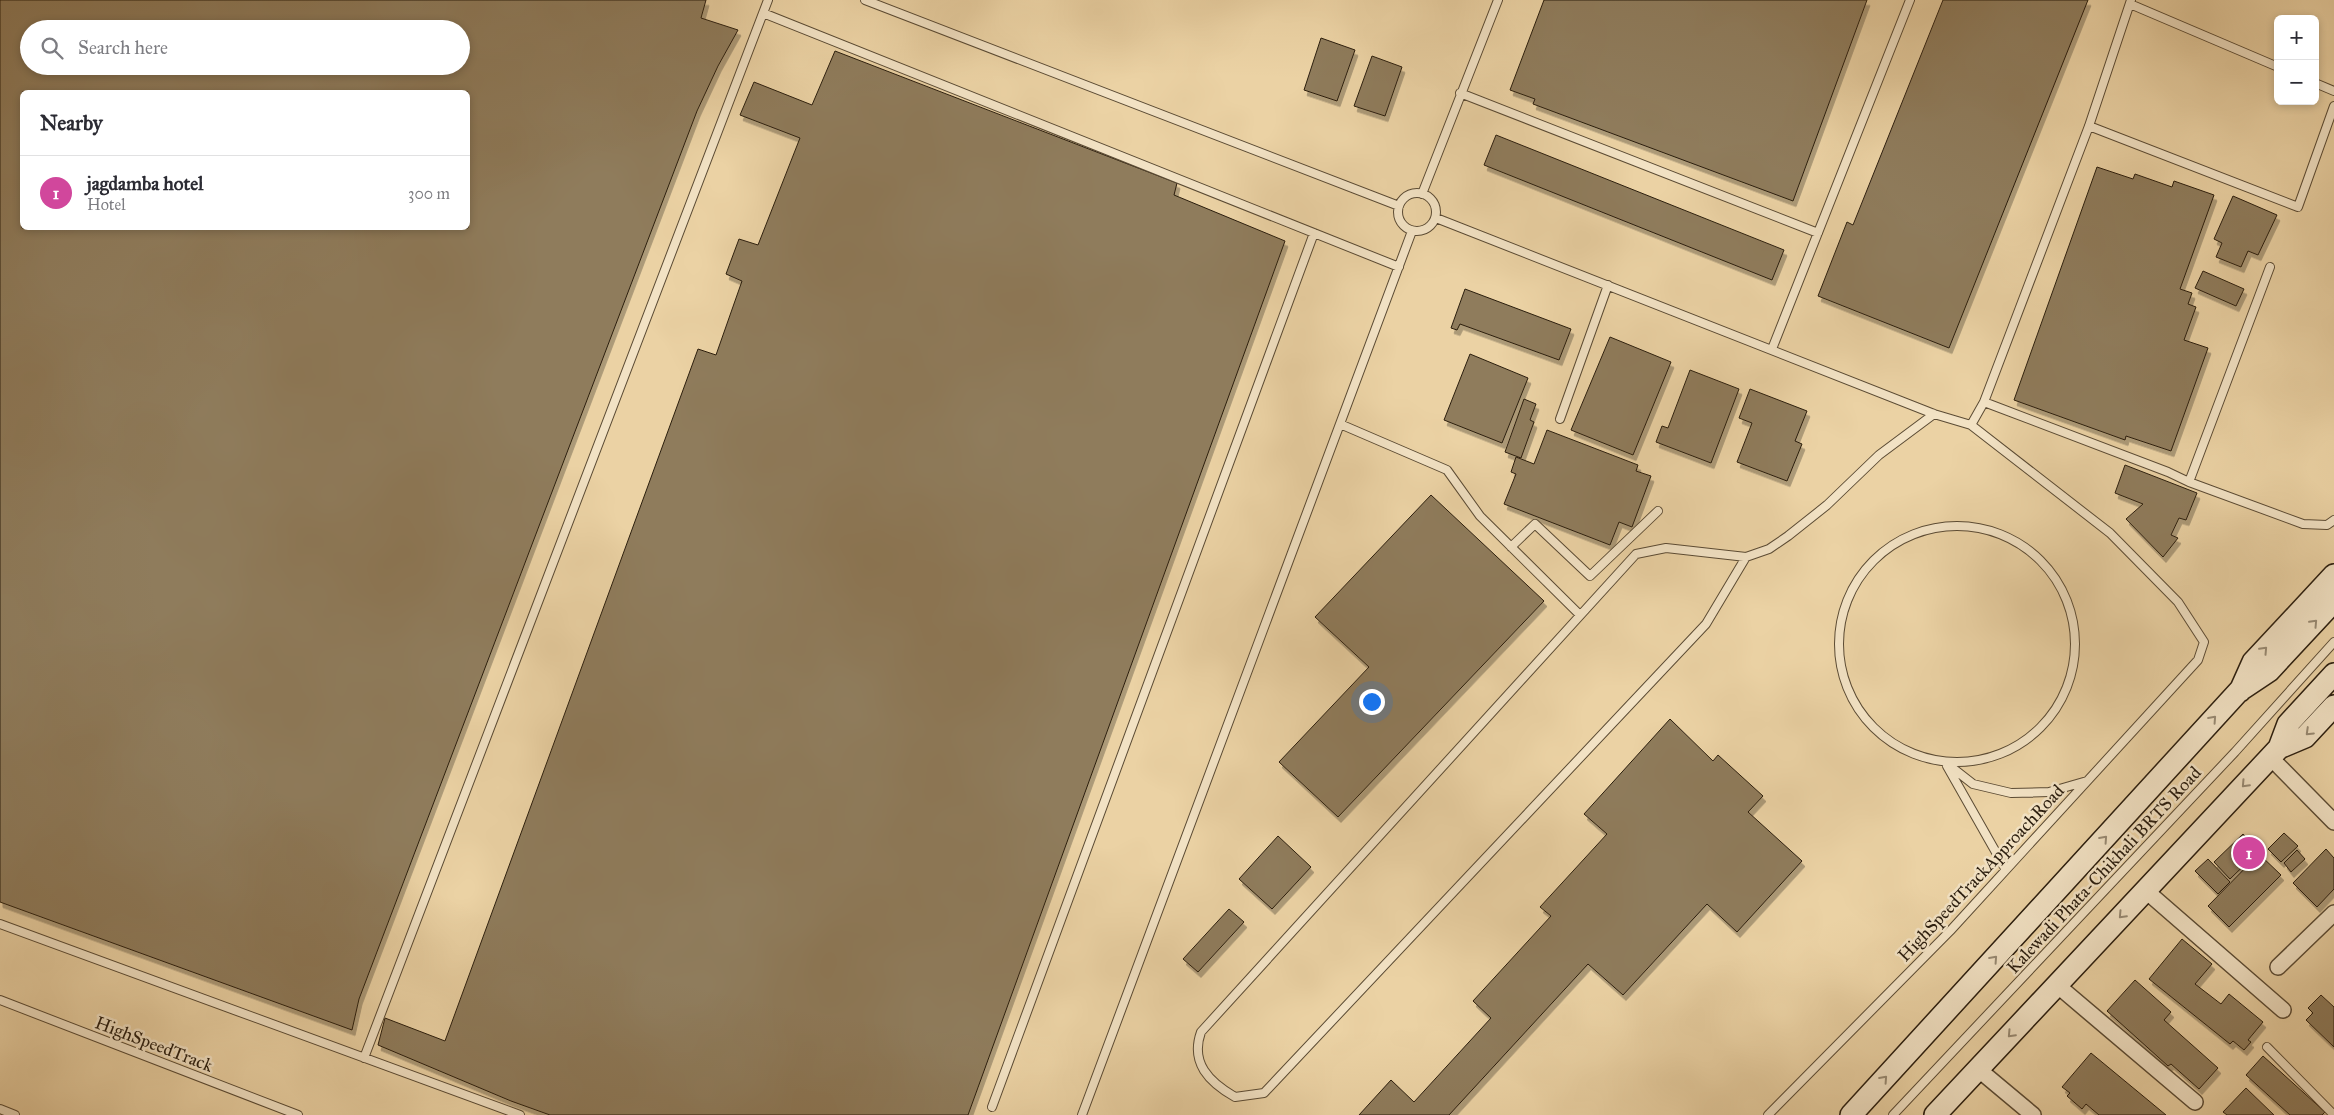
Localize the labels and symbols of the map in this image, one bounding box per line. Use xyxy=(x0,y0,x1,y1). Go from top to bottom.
one-way arrow xyxy=(2308,620,2317,629)
one-way arrow xyxy=(2258,646,2267,655)
your location xyxy=(1359,689,1385,715)
one-way arrow xyxy=(2207,716,2216,725)
one-way arrow xyxy=(2306,726,2315,735)
street label: Kalewadi Phata-Chikhali BRTS Road xyxy=(2002,762,2206,978)
one-way arrow xyxy=(2242,778,2251,787)
street label: HighSpeedTrackApproachRoad xyxy=(1893,780,2070,967)
pin: 1 xyxy=(2233,834,2265,872)
one-way arrow xyxy=(2098,836,2107,845)
one-way arrow xyxy=(2119,910,2128,919)
one-way arrow xyxy=(1988,956,1997,965)
street label: HighSpeedTrack xyxy=(92,1011,217,1078)
one-way arrow xyxy=(2008,1028,2017,1037)
one-way arrow xyxy=(1878,1076,1887,1085)

